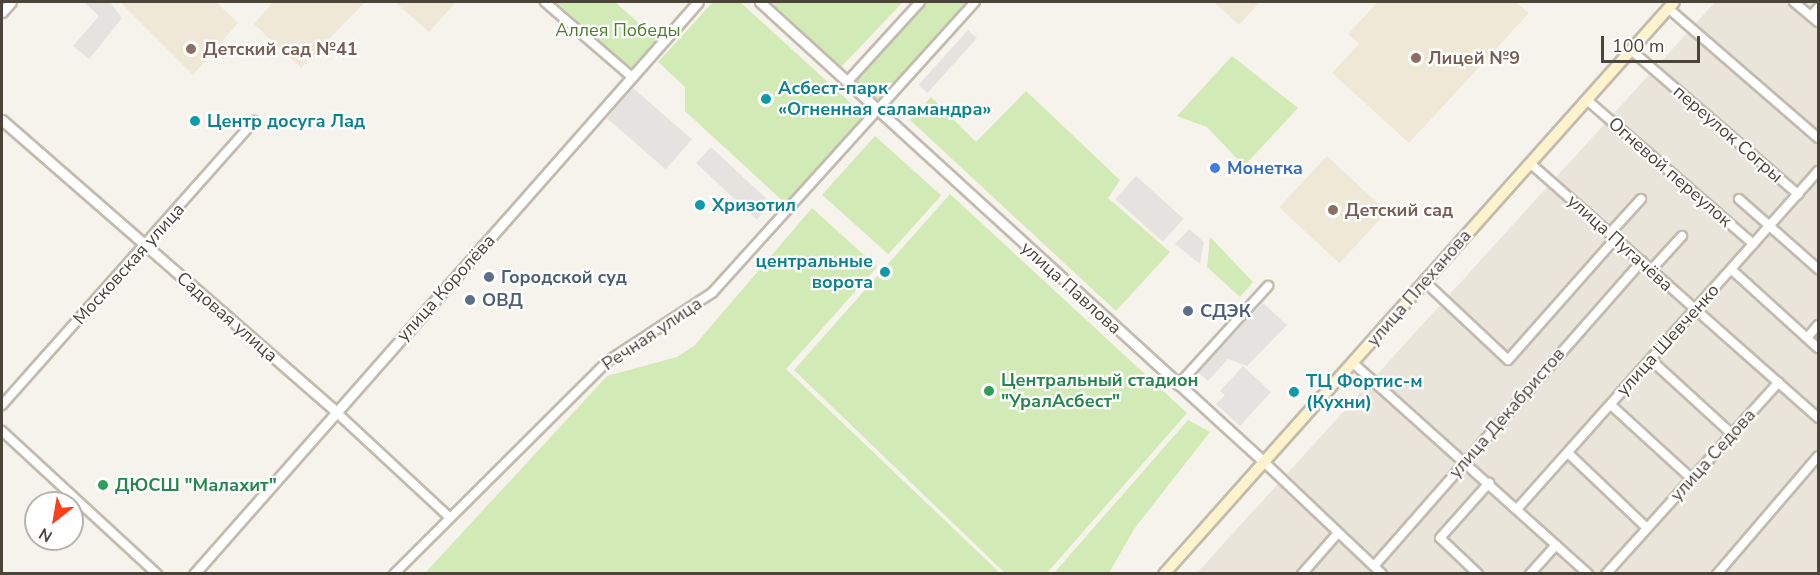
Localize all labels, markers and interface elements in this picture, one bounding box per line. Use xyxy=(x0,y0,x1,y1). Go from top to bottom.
park label: Аллея Победы xyxy=(555,19,681,41)
scale bar xyxy=(1604,24,1703,62)
text: 100 m xyxy=(1612,34,1664,58)
place label: Детский сад №41 xyxy=(203,38,358,60)
marker: Детский сад №41 xyxy=(184,42,198,56)
place label: Лицей №9 xyxy=(1428,47,1520,69)
marker: Лицей №9 xyxy=(1409,51,1423,65)
place label: Асбест-парк «Огненная саламандра» xyxy=(778,78,991,121)
street label: переулок Согры xyxy=(1669,81,1787,187)
marker: Асбест-парк «Огненная саламандра» xyxy=(759,92,773,106)
place label: Центр досуга Лад xyxy=(207,110,365,132)
street label: Огневой переулок xyxy=(1604,112,1736,232)
marker: Центр досуга Лад xyxy=(188,114,202,128)
place label: Монетка xyxy=(1227,157,1303,179)
marker: Монетка xyxy=(1208,161,1222,175)
street label: улица Пугачёва xyxy=(1563,190,1677,296)
place label: Хризотил xyxy=(712,194,796,216)
marker: Хризотил xyxy=(693,198,707,212)
street label: Московская улица xyxy=(69,199,189,329)
place label: Детский сад xyxy=(1345,199,1453,221)
marker: Детский сад xyxy=(1326,203,1340,217)
street label: улица Плеханова xyxy=(1362,225,1476,351)
street label: улица Королёва xyxy=(392,230,500,346)
street label: улица Павлова xyxy=(1016,237,1126,339)
place label: центральные ворота xyxy=(756,251,873,294)
marker: центральные ворота xyxy=(878,265,892,279)
place label: Городской суд xyxy=(501,266,627,288)
street label: Садовая улица xyxy=(172,267,282,367)
marker: Городской суд xyxy=(482,270,496,284)
street label: улица Шевченко xyxy=(1612,280,1724,400)
place label: ОВД xyxy=(482,289,523,311)
marker: ОВД xyxy=(463,293,477,307)
street label: Речная улица xyxy=(598,293,706,375)
place label: СДЭК xyxy=(1200,300,1251,322)
marker: СДЭК xyxy=(1181,304,1195,318)
street label: улица Декабристов xyxy=(1445,343,1569,483)
place label: Центральный стадион "УралАсбест" xyxy=(1001,370,1198,412)
place label: ТЦ Фортис-м (Кухни) xyxy=(1306,371,1423,413)
marker: Центральный стадион "УралАсбест" xyxy=(982,384,996,398)
marker: ТЦ Фортис-м (Кухни) xyxy=(1287,385,1301,399)
street label: улица Седова xyxy=(1666,404,1760,506)
place label: ДЮСШ "Малахит" xyxy=(115,474,277,496)
marker: ДЮСШ "Малахит" xyxy=(96,478,110,492)
north arrow xyxy=(24,491,84,551)
text: N xyxy=(35,522,57,547)

